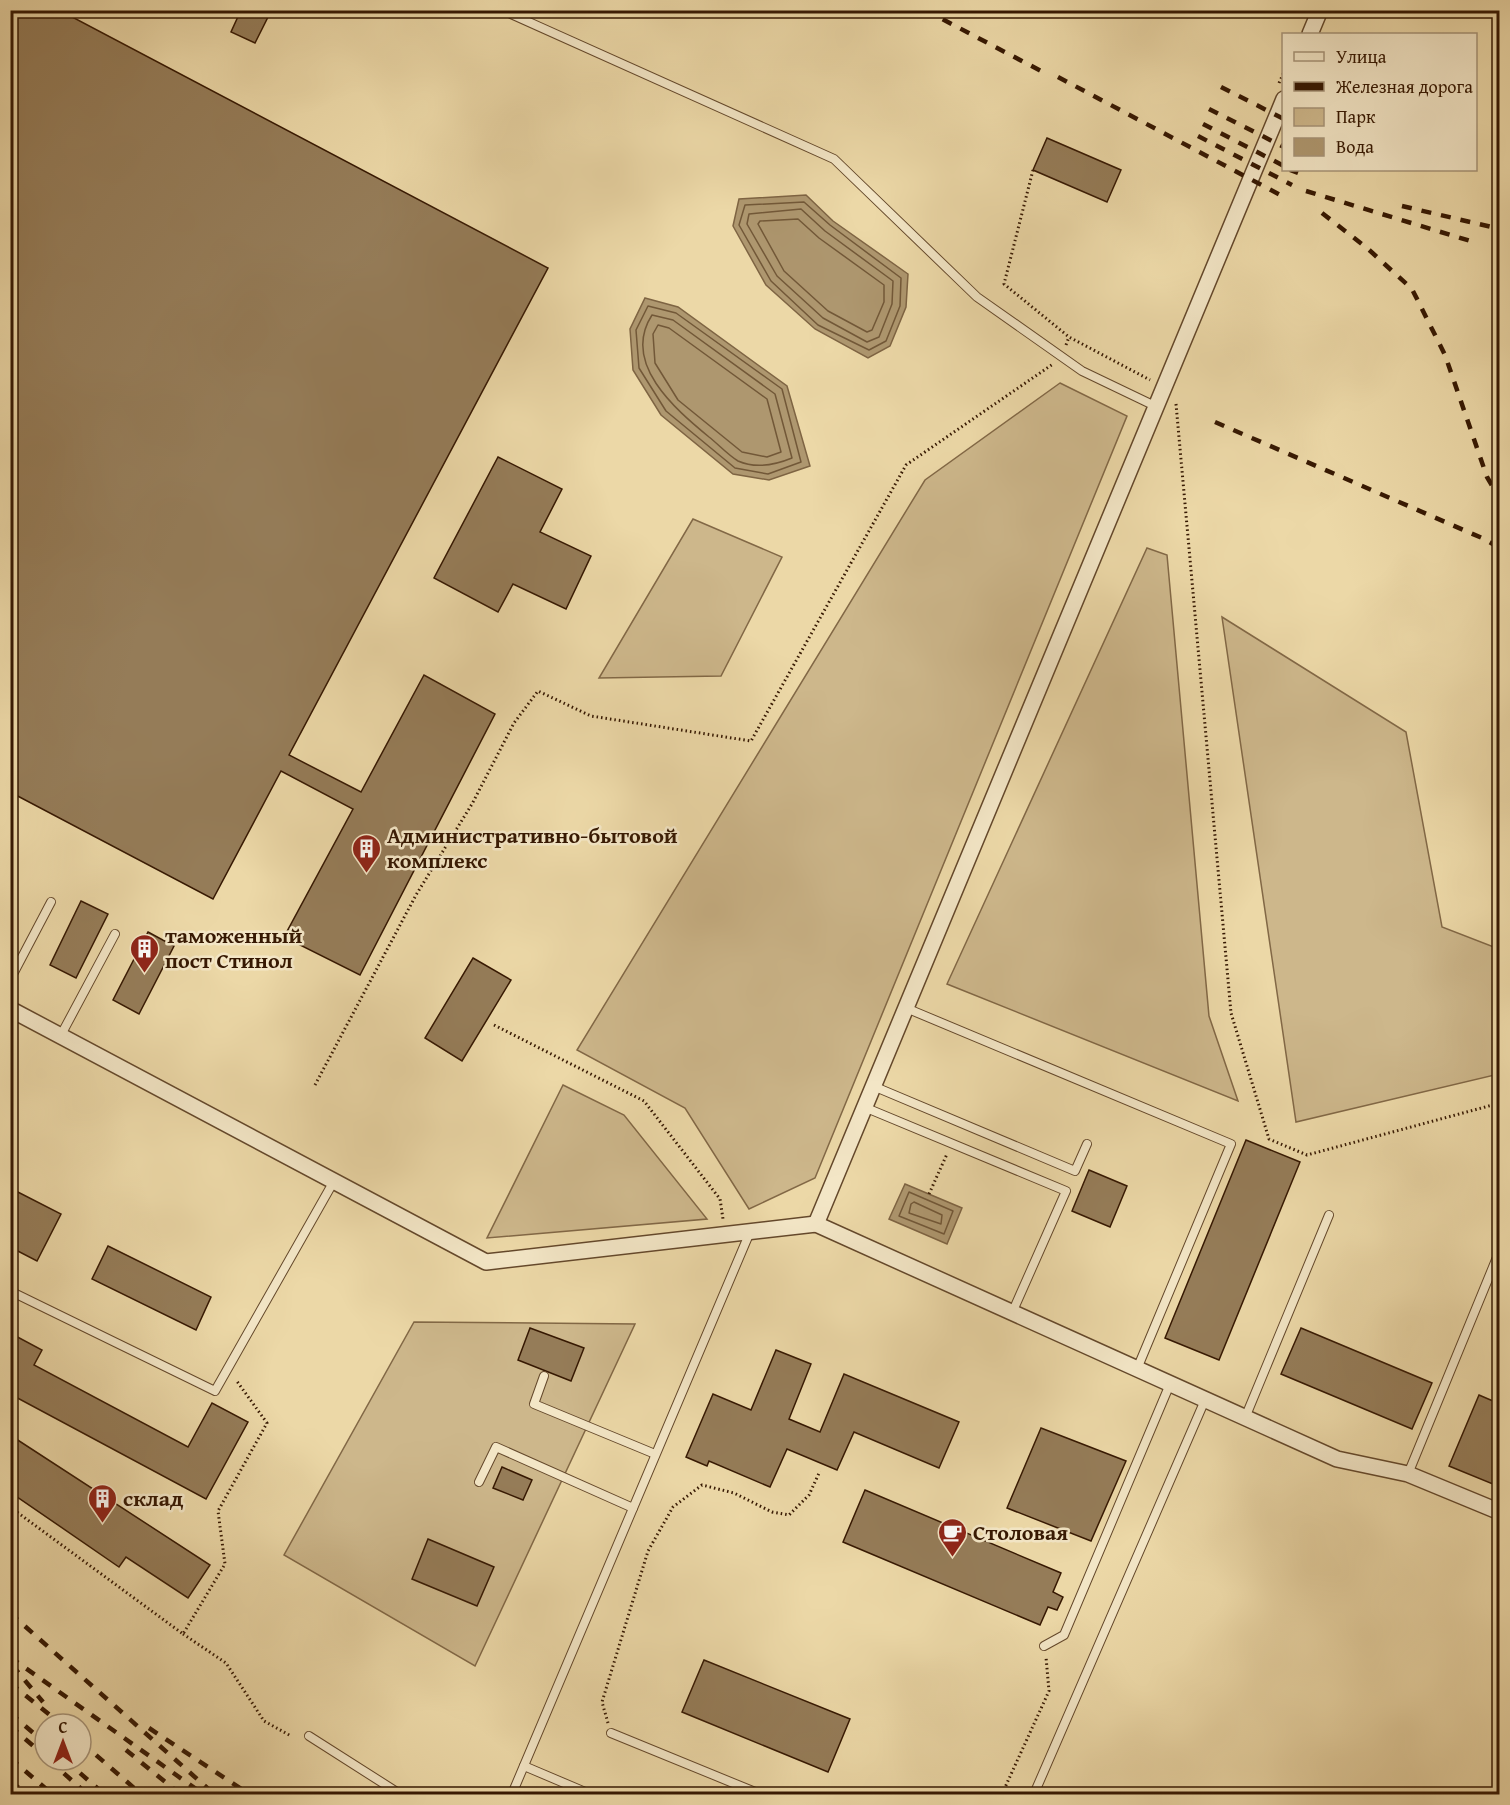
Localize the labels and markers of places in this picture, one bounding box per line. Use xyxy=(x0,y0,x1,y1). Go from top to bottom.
place label: Административно-бытовой комплекс xyxy=(387,819,678,876)
building icon: Административно-бытовой комплекс xyxy=(350,832,382,874)
place label: таможенный пост Стинол xyxy=(165,919,303,976)
building icon: таможенный пост Стинол xyxy=(128,932,160,974)
building icon: склад xyxy=(86,1482,118,1524)
place label: склад xyxy=(123,1482,184,1514)
cafe icon: Столовая xyxy=(936,1516,968,1558)
place label: Столовая xyxy=(973,1516,1068,1548)

